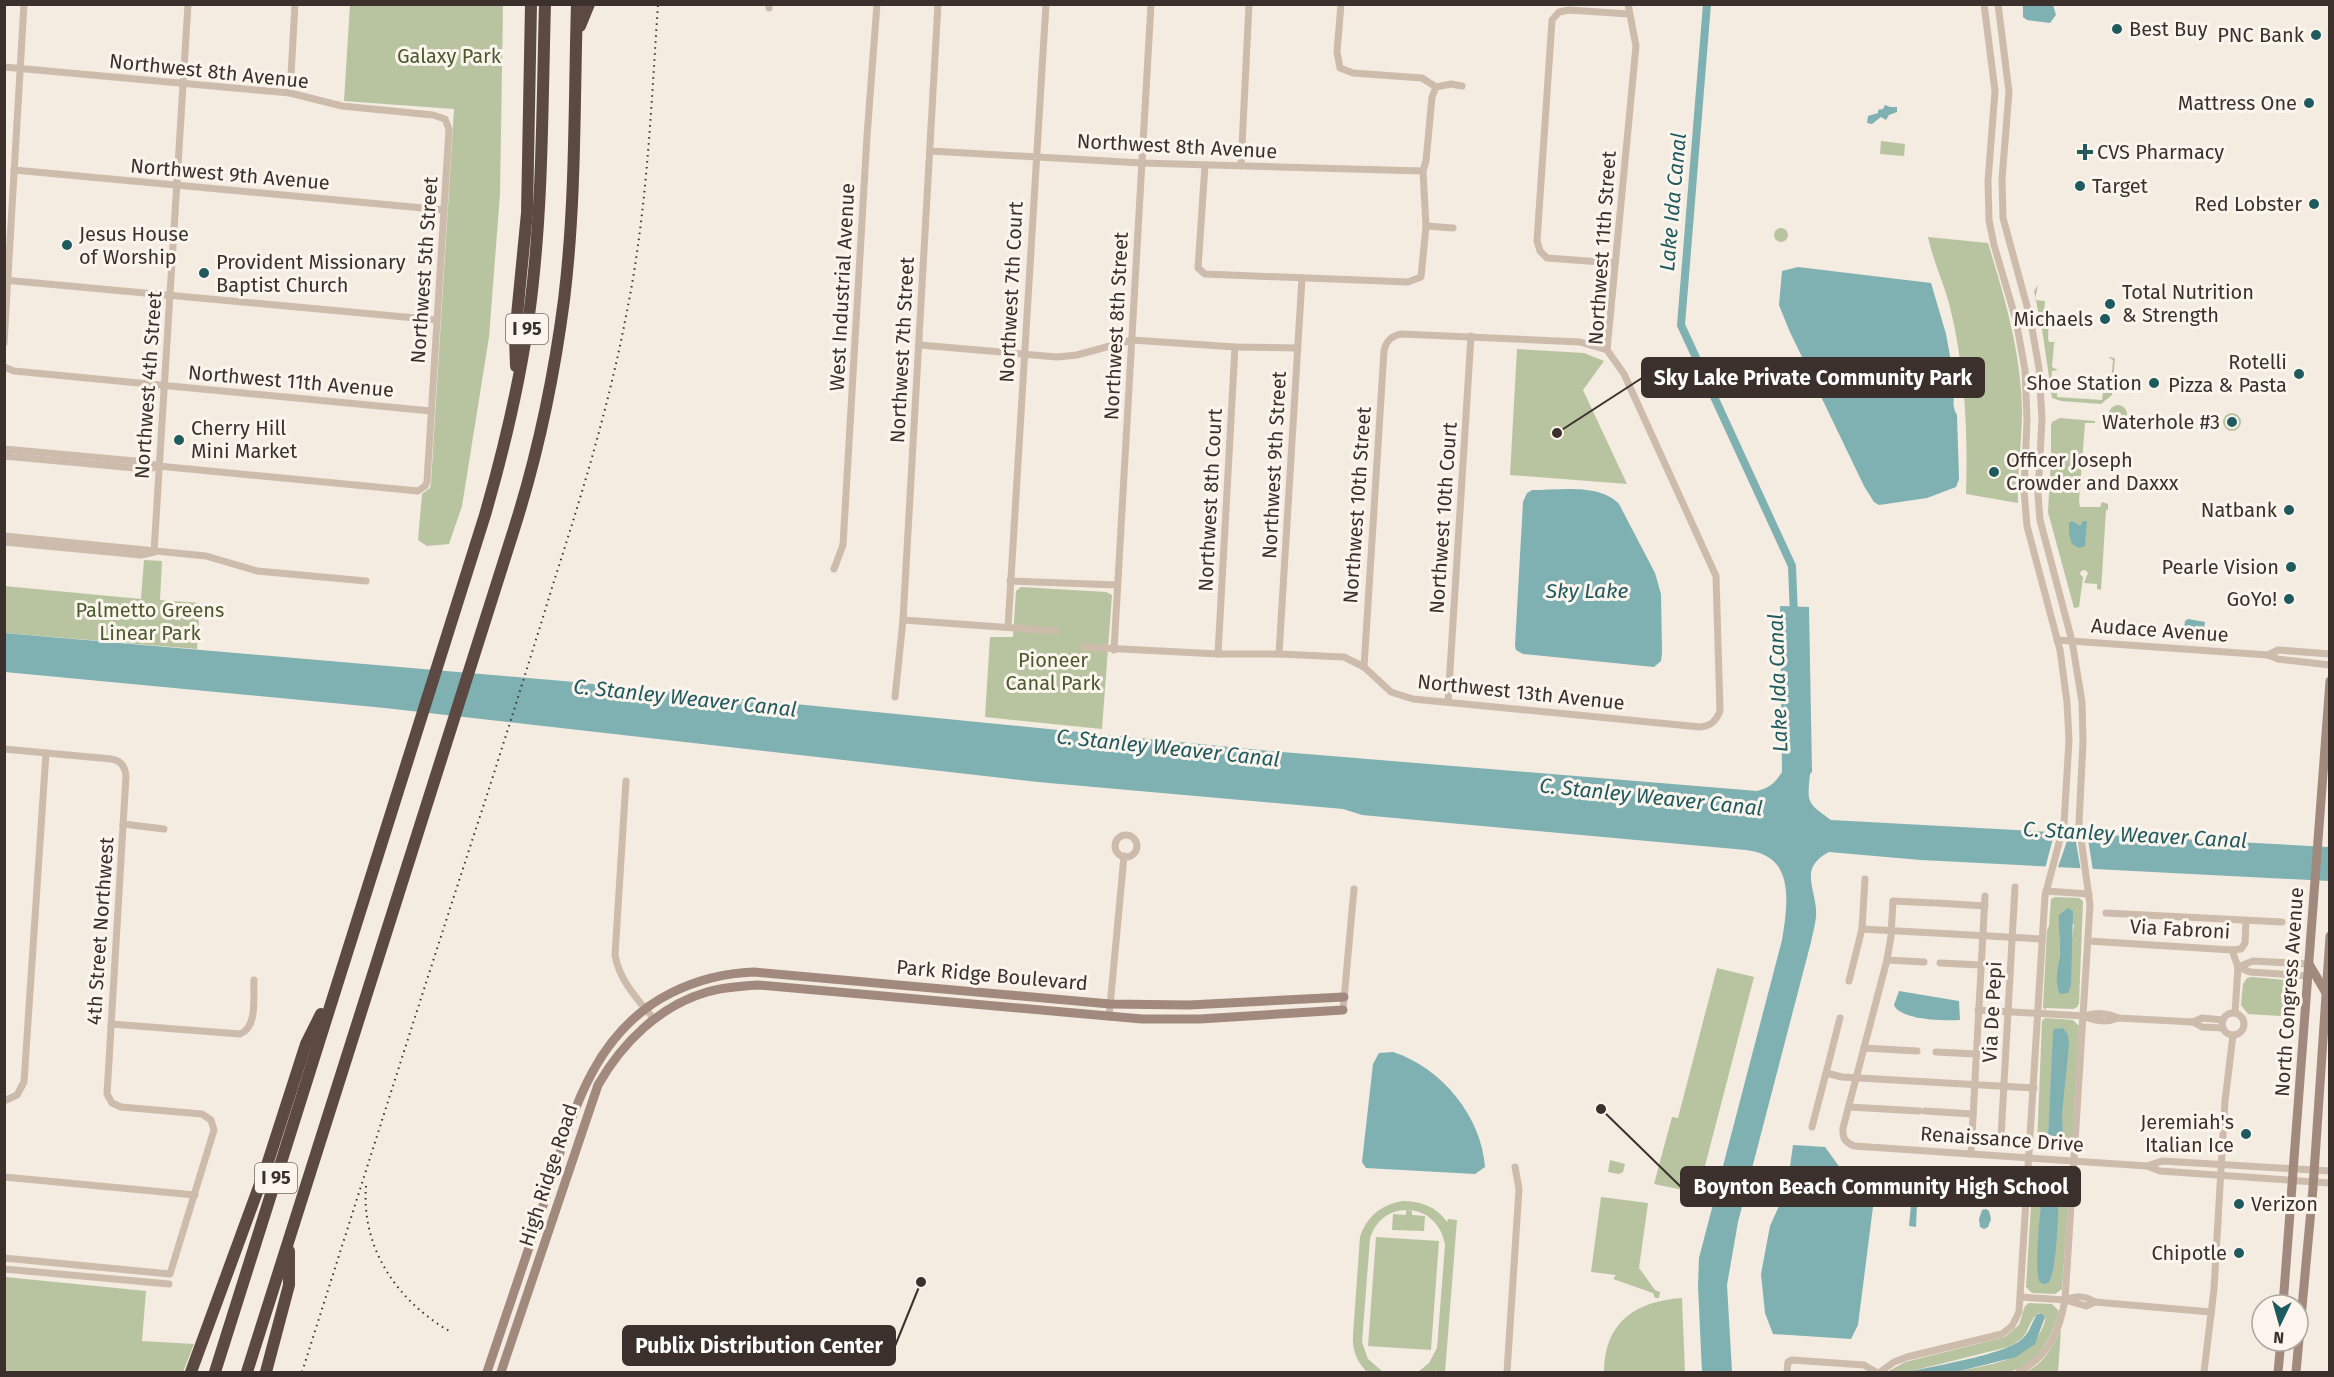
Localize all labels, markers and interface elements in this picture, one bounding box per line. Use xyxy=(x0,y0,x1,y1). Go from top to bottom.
place label: Best Buy xyxy=(2129,17,2208,41)
marker: Best Buy xyxy=(2110,22,2124,36)
place label: PNC Bank xyxy=(2217,23,2305,47)
marker: PNC Bank xyxy=(2309,28,2323,42)
park label: Galaxy Park xyxy=(397,44,502,68)
street label: Northwest 8th Avenue xyxy=(108,49,310,93)
place label: Mattress One xyxy=(2178,91,2297,115)
marker: Mattress One xyxy=(2302,96,2316,110)
street label: Northwest 8th Avenue xyxy=(1076,129,1278,163)
water label: Lake Ida Canal xyxy=(1654,132,1692,272)
place label: CVS Pharmacy xyxy=(2097,140,2224,164)
marker: CVS Pharmacy xyxy=(2078,145,2092,159)
street label: Northwest 11th Street xyxy=(1583,149,1621,346)
street label: Northwest 9th Avenue xyxy=(129,153,331,195)
place label: Target xyxy=(2092,174,2149,198)
street label: Northwest 5th Street xyxy=(405,175,443,364)
marker: Target xyxy=(2073,179,2087,193)
street label: West Industrial Avenue xyxy=(825,182,859,392)
place label: Red Lobster xyxy=(2194,192,2302,216)
marker: Red Lobster xyxy=(2307,197,2321,211)
street label: Northwest 7th Court xyxy=(994,200,1028,383)
place label: Jesus House of Worship xyxy=(79,222,189,269)
street label: Northwest 8th Street xyxy=(1099,230,1133,421)
marker: Jesus House of Worship xyxy=(60,238,74,252)
place label: Provident Missionary Baptist Church xyxy=(216,250,406,297)
street label: Northwest 7th Street xyxy=(885,255,919,444)
marker: Provident Missionary Baptist Church xyxy=(197,266,211,280)
place label: Total Nutrition & Strength xyxy=(2122,280,2254,327)
street label: Northwest 4th Street xyxy=(129,289,167,480)
marker: Total Nutrition & Strength xyxy=(2103,297,2117,311)
place label: Michaels xyxy=(2014,307,2093,331)
marker: Michaels xyxy=(2098,312,2112,326)
road number: I 95 xyxy=(506,314,548,344)
place label: Rotelli Pizza & Pasta xyxy=(2168,350,2287,397)
callout: Sky Lake Private Community Park xyxy=(1642,358,1984,397)
street label: Northwest 11th Avenue xyxy=(187,360,395,402)
text: Sky Lake Private Community Park xyxy=(1654,365,1973,391)
marker: Rotelli Pizza & Pasta xyxy=(2292,367,2306,381)
street label: Northwest 9th Street xyxy=(1257,370,1291,560)
place label: Shoe Station xyxy=(2026,371,2142,395)
marker: Shoe Station xyxy=(2147,376,2161,390)
street label: Northwest 10th Street xyxy=(1338,405,1376,604)
street label: Northwest 8th Court xyxy=(1193,407,1227,592)
place label: Waterhole #3 xyxy=(2102,410,2220,434)
marker: Waterhole #3 xyxy=(2225,415,2239,429)
place label: Cherry Hill Mini Market xyxy=(191,416,298,463)
street label: Northwest 10th Court xyxy=(1424,421,1462,615)
marker: Cherry Hill Mini Market xyxy=(172,433,186,447)
place label: Officer Joseph Crowder and Daxxx xyxy=(2006,448,2179,495)
marker: Officer Joseph Crowder and Daxxx xyxy=(1987,465,2001,479)
place label: Natbank xyxy=(2201,498,2278,522)
marker: Natbank xyxy=(2282,503,2296,517)
place label: Pearle Vision xyxy=(2162,555,2279,579)
marker: Pearle Vision xyxy=(2284,560,2298,574)
water label: Sky Lake xyxy=(1545,578,1628,604)
place label: GoYo! xyxy=(2226,587,2277,611)
marker: GoYo! xyxy=(2282,592,2296,606)
park label: Palmetto Greens Linear Park xyxy=(76,598,224,645)
water label: Lake Ida Canal xyxy=(1763,613,1793,753)
street label: Audace Avenue xyxy=(2090,613,2230,647)
park label: Pioneer Canal Park xyxy=(1006,648,1101,695)
street label: Northwest 13th Avenue xyxy=(1416,669,1626,715)
water label: C. Stanley Weaver Canal xyxy=(572,673,798,723)
water label: C. Stanley Weaver Canal xyxy=(1055,723,1281,773)
water label: C. Stanley Weaver Canal xyxy=(1538,772,1764,822)
water label: C. Stanley Weaver Canal xyxy=(2022,816,2248,854)
street label: 4th Street Northwest xyxy=(81,835,119,1026)
street label: North Congress Avenue xyxy=(2270,886,2308,1098)
street label: Via Fabroni xyxy=(2129,914,2231,944)
street label: Park Ridge Boulevard xyxy=(895,955,1089,995)
street label: Via De Pepi xyxy=(1977,961,2007,1063)
street label: High Ridge Road xyxy=(514,1101,582,1249)
place label: Jeremiah's Italian Ice xyxy=(2140,1110,2234,1157)
street label: Renaissance Drive xyxy=(1919,1121,2085,1157)
marker: Jeremiah's Italian Ice xyxy=(2239,1127,2253,1141)
road number: I 95 xyxy=(255,1163,297,1193)
callout: Boynton Beach Community High School xyxy=(1681,1167,2080,1206)
text: Boynton Beach Community High School xyxy=(1694,1174,2069,1200)
place label: Verizon xyxy=(2251,1192,2318,1216)
marker: Verizon xyxy=(2232,1197,2246,1211)
place label: Chipotle xyxy=(2151,1241,2227,1265)
marker: Chipotle xyxy=(2232,1246,2246,1260)
north arrow xyxy=(2250,1293,2310,1353)
callout: Publix Distribution Center xyxy=(623,1326,895,1365)
text: N xyxy=(2273,1328,2285,1347)
text: Publix Distribution Center xyxy=(635,1333,883,1359)

